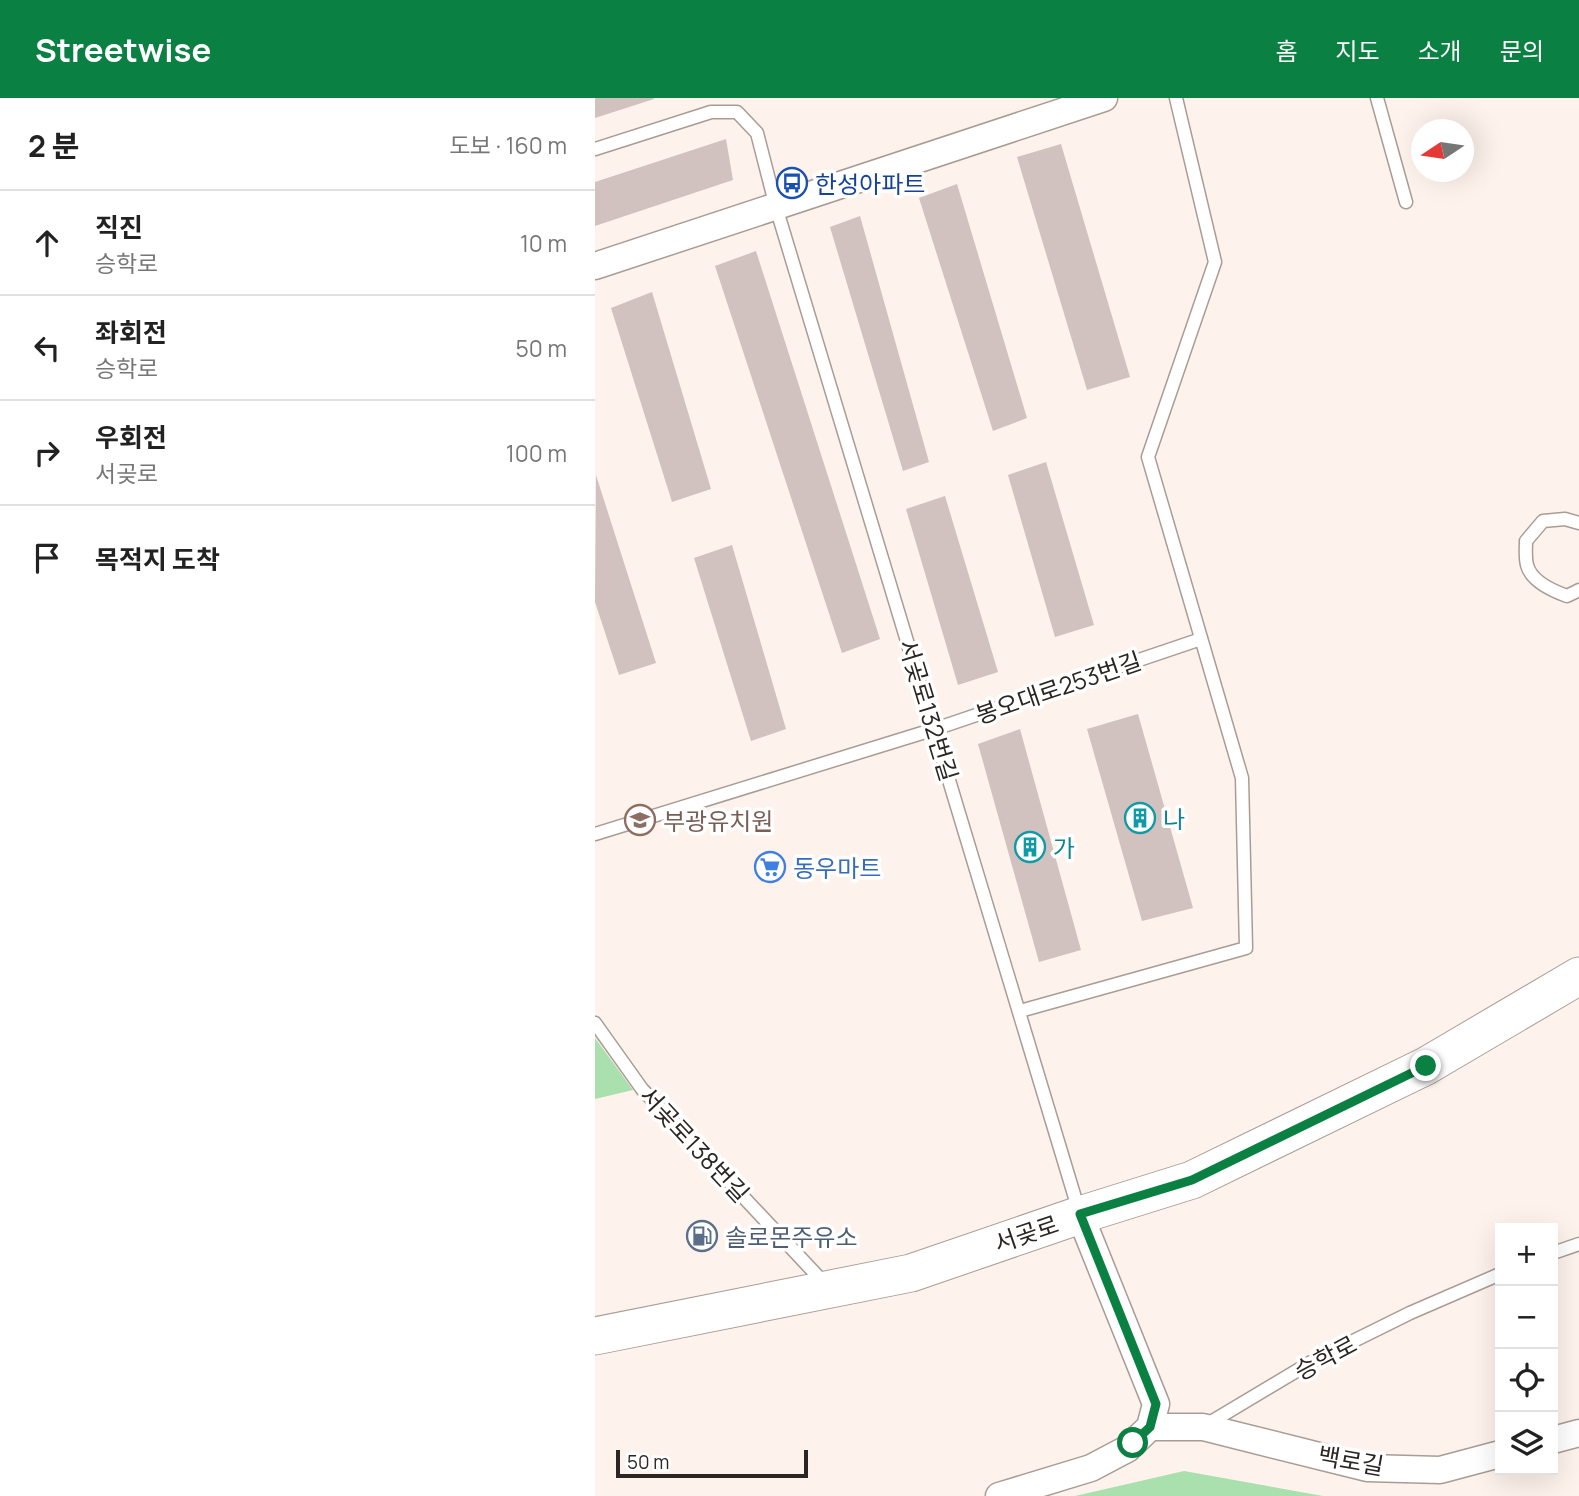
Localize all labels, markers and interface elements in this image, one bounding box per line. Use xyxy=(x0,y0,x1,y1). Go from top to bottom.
text: Streetwise xyxy=(35,27,211,72)
text: 홈 xyxy=(1275,34,1297,67)
text: 지도 xyxy=(1335,34,1380,67)
text: 소개 xyxy=(1418,34,1462,67)
text: 문의 xyxy=(1500,34,1544,67)
north arrow xyxy=(1411,119,1474,182)
text: 2 분 xyxy=(28,125,79,166)
text: 도보 · 160 m xyxy=(449,129,567,161)
bus stop icon: 한성아파트 xyxy=(775,166,809,200)
place label: 한성아파트 xyxy=(815,167,925,200)
text: 직진 xyxy=(95,209,143,245)
icon: ahead xyxy=(28,224,66,262)
text: 10 m xyxy=(520,227,567,259)
text: 승학로 xyxy=(95,247,158,279)
text: 좌회전 xyxy=(95,314,167,350)
icon: left xyxy=(28,329,66,367)
text: 50 m xyxy=(516,332,567,364)
text: 승학로 xyxy=(95,352,158,384)
text: 우회전 xyxy=(95,419,167,455)
icon: right xyxy=(28,434,66,472)
text: 100 m xyxy=(506,437,567,469)
text: 서곶로 xyxy=(95,457,158,489)
icon: arrive xyxy=(28,539,66,577)
text: 목적지 도착 xyxy=(95,541,220,577)
street label: 서곶로132번길 xyxy=(892,635,966,785)
street label: 봉오대로253번길 xyxy=(971,643,1145,731)
building icon: 나 xyxy=(1123,801,1157,835)
place label: 나 xyxy=(1163,802,1185,835)
school or university icon: 부광유치원 xyxy=(623,803,657,837)
place label: 부광유치원 xyxy=(663,804,773,837)
building icon: 가 xyxy=(1013,830,1047,864)
place label: 가 xyxy=(1053,831,1075,864)
supermarket icon: 동우마트 xyxy=(753,850,787,884)
place label: 동우마트 xyxy=(793,851,881,884)
route end xyxy=(1410,1050,1441,1081)
street label: 서곶로138번길 xyxy=(633,1079,757,1209)
street label: 서곶로 xyxy=(989,1207,1063,1259)
fuel station icon: 솔로몬주유소 xyxy=(685,1219,719,1253)
place label: 솔로몬주유소 xyxy=(725,1220,857,1253)
map controls xyxy=(1495,1223,1558,1475)
button: + xyxy=(1495,1223,1558,1286)
button: − xyxy=(1495,1286,1558,1349)
street label: 승학로 xyxy=(1288,1327,1362,1387)
button: locate xyxy=(1495,1349,1558,1412)
button: layers xyxy=(1495,1412,1558,1475)
route start xyxy=(1117,1427,1148,1458)
street label: 백로길 xyxy=(1316,1438,1386,1482)
scale bar xyxy=(616,1447,809,1479)
text: 50 m xyxy=(627,1449,669,1475)

